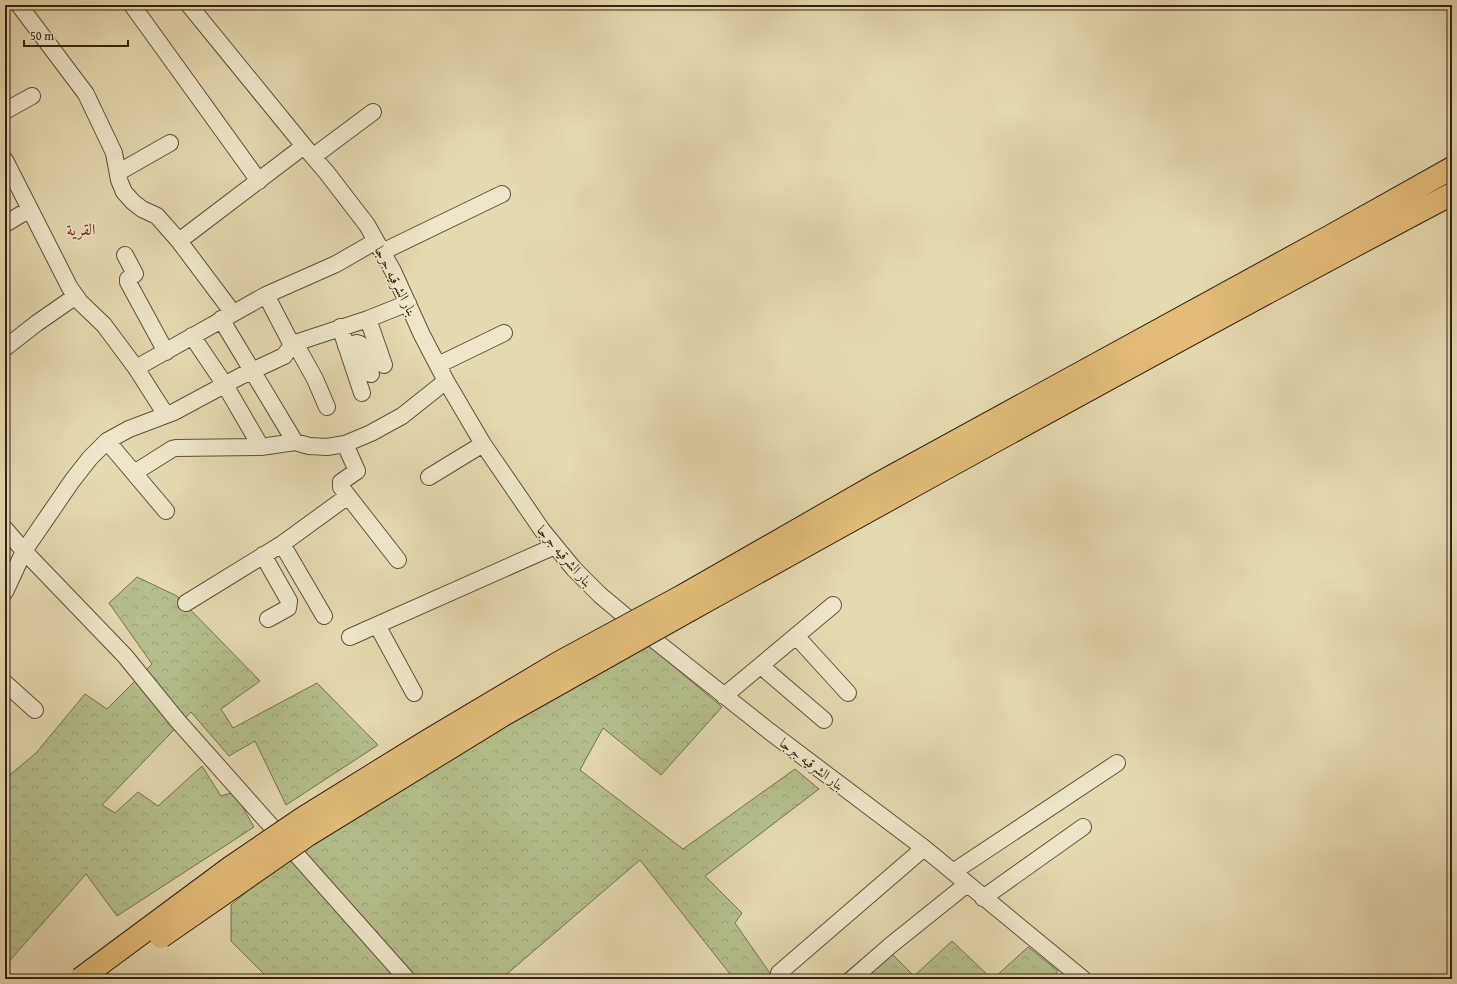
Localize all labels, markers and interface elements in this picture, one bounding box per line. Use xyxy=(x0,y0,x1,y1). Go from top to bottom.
scale bar xyxy=(24,22,128,48)
text: 50 m xyxy=(30,27,54,44)
district label: القرية xyxy=(67,217,95,241)
street label: بنار الشرقيه جرجا xyxy=(370,243,422,319)
street label: بنار الشرقيه جرجا xyxy=(532,521,598,591)
street label: بنار الشرقيه جرجا xyxy=(776,733,848,795)

